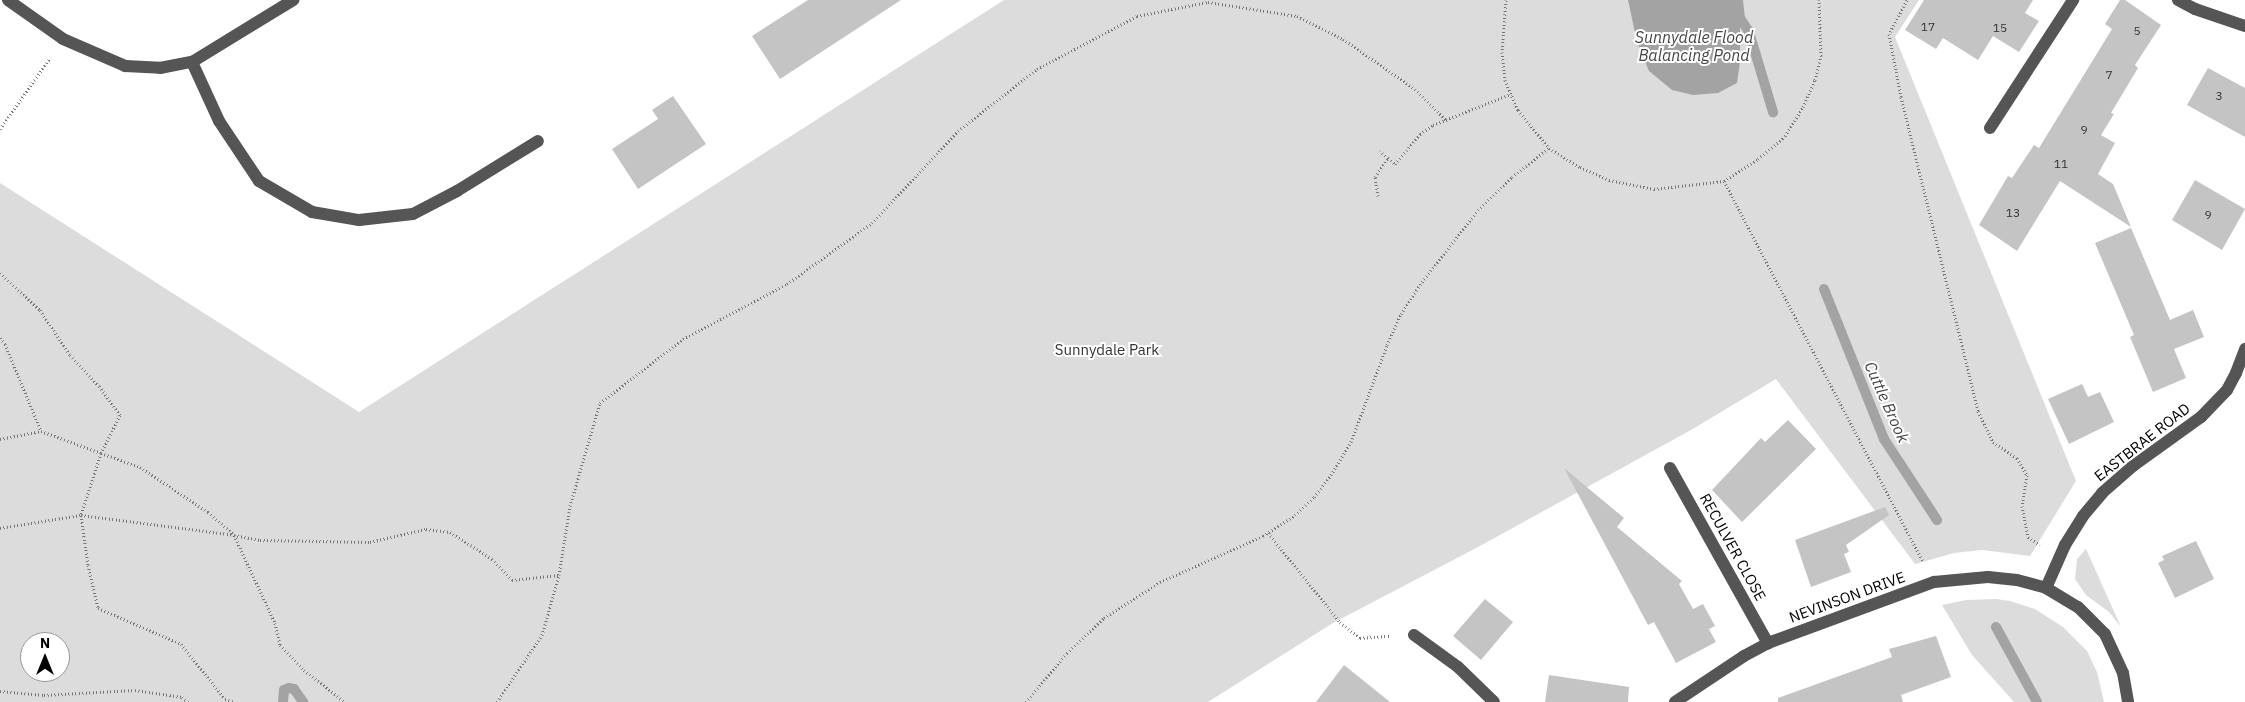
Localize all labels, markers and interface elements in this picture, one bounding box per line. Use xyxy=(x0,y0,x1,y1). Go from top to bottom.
house number: 17 xyxy=(1921,20,1935,34)
house number: 15 xyxy=(1993,21,2007,35)
house number: 5 xyxy=(2133,24,2141,38)
water label: Sunnydale Flood Balancing Pond xyxy=(1635,27,1753,65)
house number: 7 xyxy=(2105,68,2113,82)
house number: 3 xyxy=(2215,89,2223,103)
house number: 9 xyxy=(2080,123,2088,137)
house number: 11 xyxy=(2054,157,2068,171)
house number: 13 xyxy=(2006,206,2020,220)
house number: 9 xyxy=(2204,208,2212,222)
park label: Sunnydale Park xyxy=(1055,341,1159,359)
water label: Cuttle Brook xyxy=(1861,359,1913,445)
street label: EASTBRAE ROAD xyxy=(2091,399,2193,485)
street label: RECULVER CLOSE xyxy=(1696,490,1770,604)
street label: NEVINSON DRIVE xyxy=(1787,568,1907,626)
north arrow xyxy=(20,632,70,682)
text: N xyxy=(40,634,50,652)

